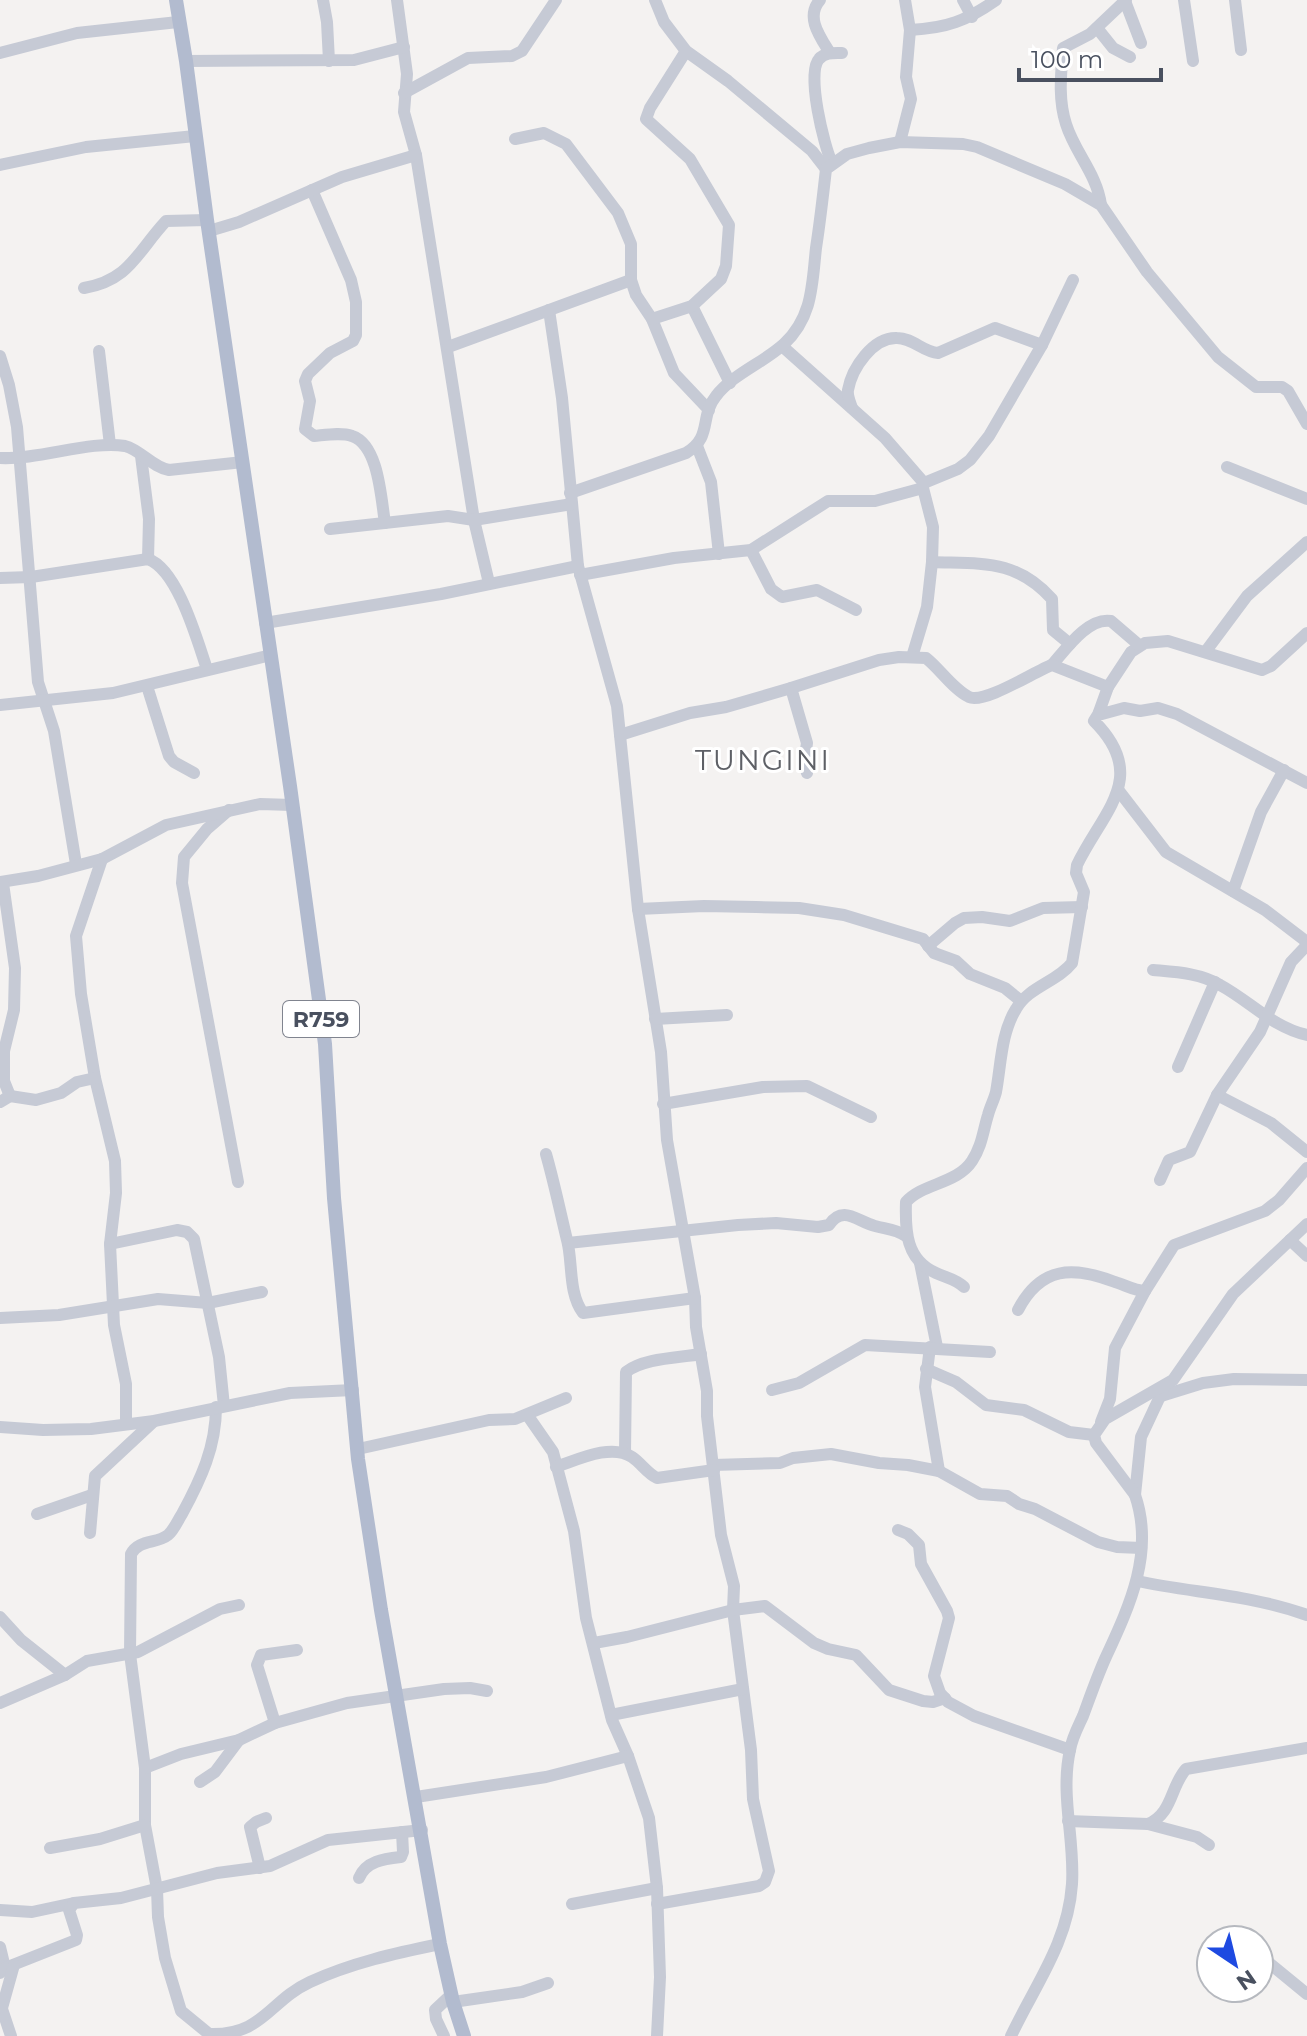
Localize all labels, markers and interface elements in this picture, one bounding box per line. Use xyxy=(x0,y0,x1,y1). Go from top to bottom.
scale bar xyxy=(1019,32,1161,82)
text: 100 m xyxy=(1031,45,1103,74)
district label: TUNGINI xyxy=(695,743,831,777)
road number: R759 xyxy=(283,1001,359,1037)
north arrow xyxy=(1195,1924,1275,2004)
text: N xyxy=(1231,1964,1261,1996)

